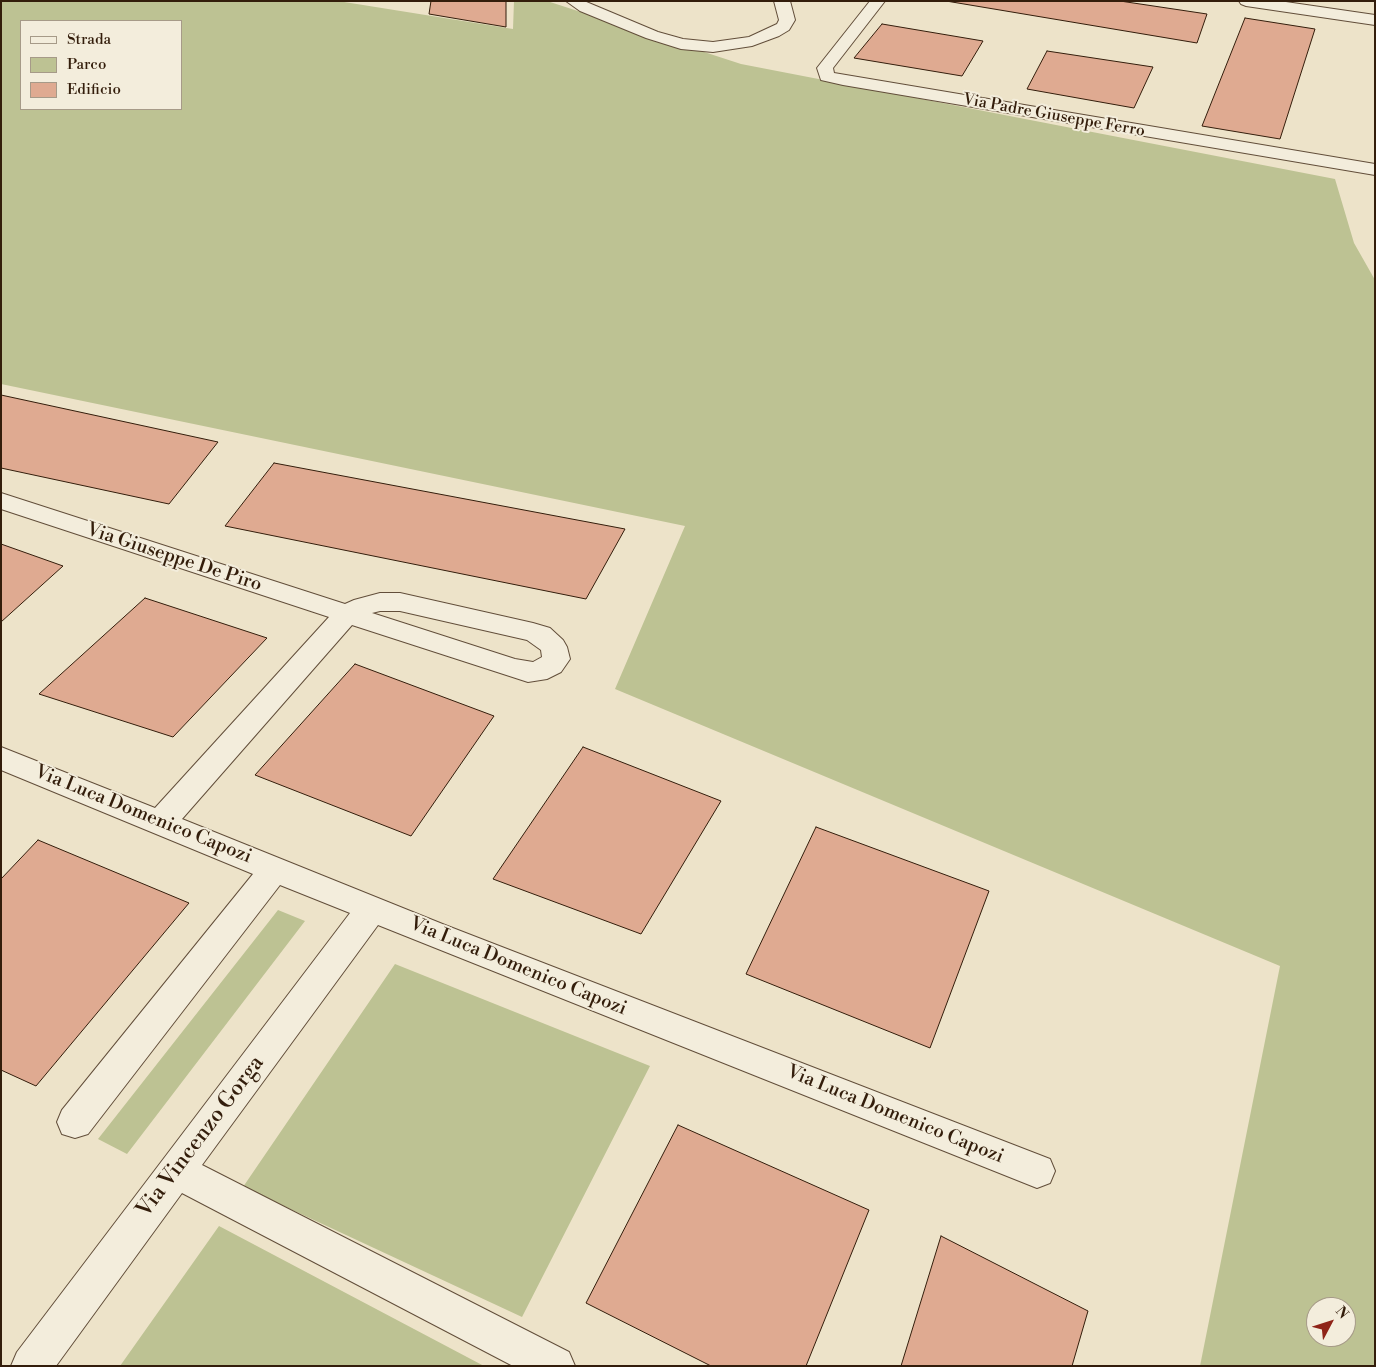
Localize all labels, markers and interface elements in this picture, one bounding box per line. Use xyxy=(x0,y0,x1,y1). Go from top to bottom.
legend xyxy=(20,20,182,110)
text: Strada xyxy=(67,30,111,49)
text: Parco xyxy=(67,55,106,74)
text: Edificio xyxy=(67,80,121,99)
street label: Via Padre Giuseppe Ferro xyxy=(962,91,1146,141)
street label: Via Giuseppe De Piro xyxy=(83,519,265,597)
street label: Via Luca Domenico Capozi xyxy=(31,761,255,869)
street label: Via Luca Domenico Capozi xyxy=(406,913,630,1021)
street label: Via Vincenzo Gorga xyxy=(132,1051,270,1223)
street label: Via Luca Domenico Capozi xyxy=(783,1061,1007,1169)
north arrow xyxy=(1306,1297,1356,1347)
text: N xyxy=(1331,1303,1352,1323)

